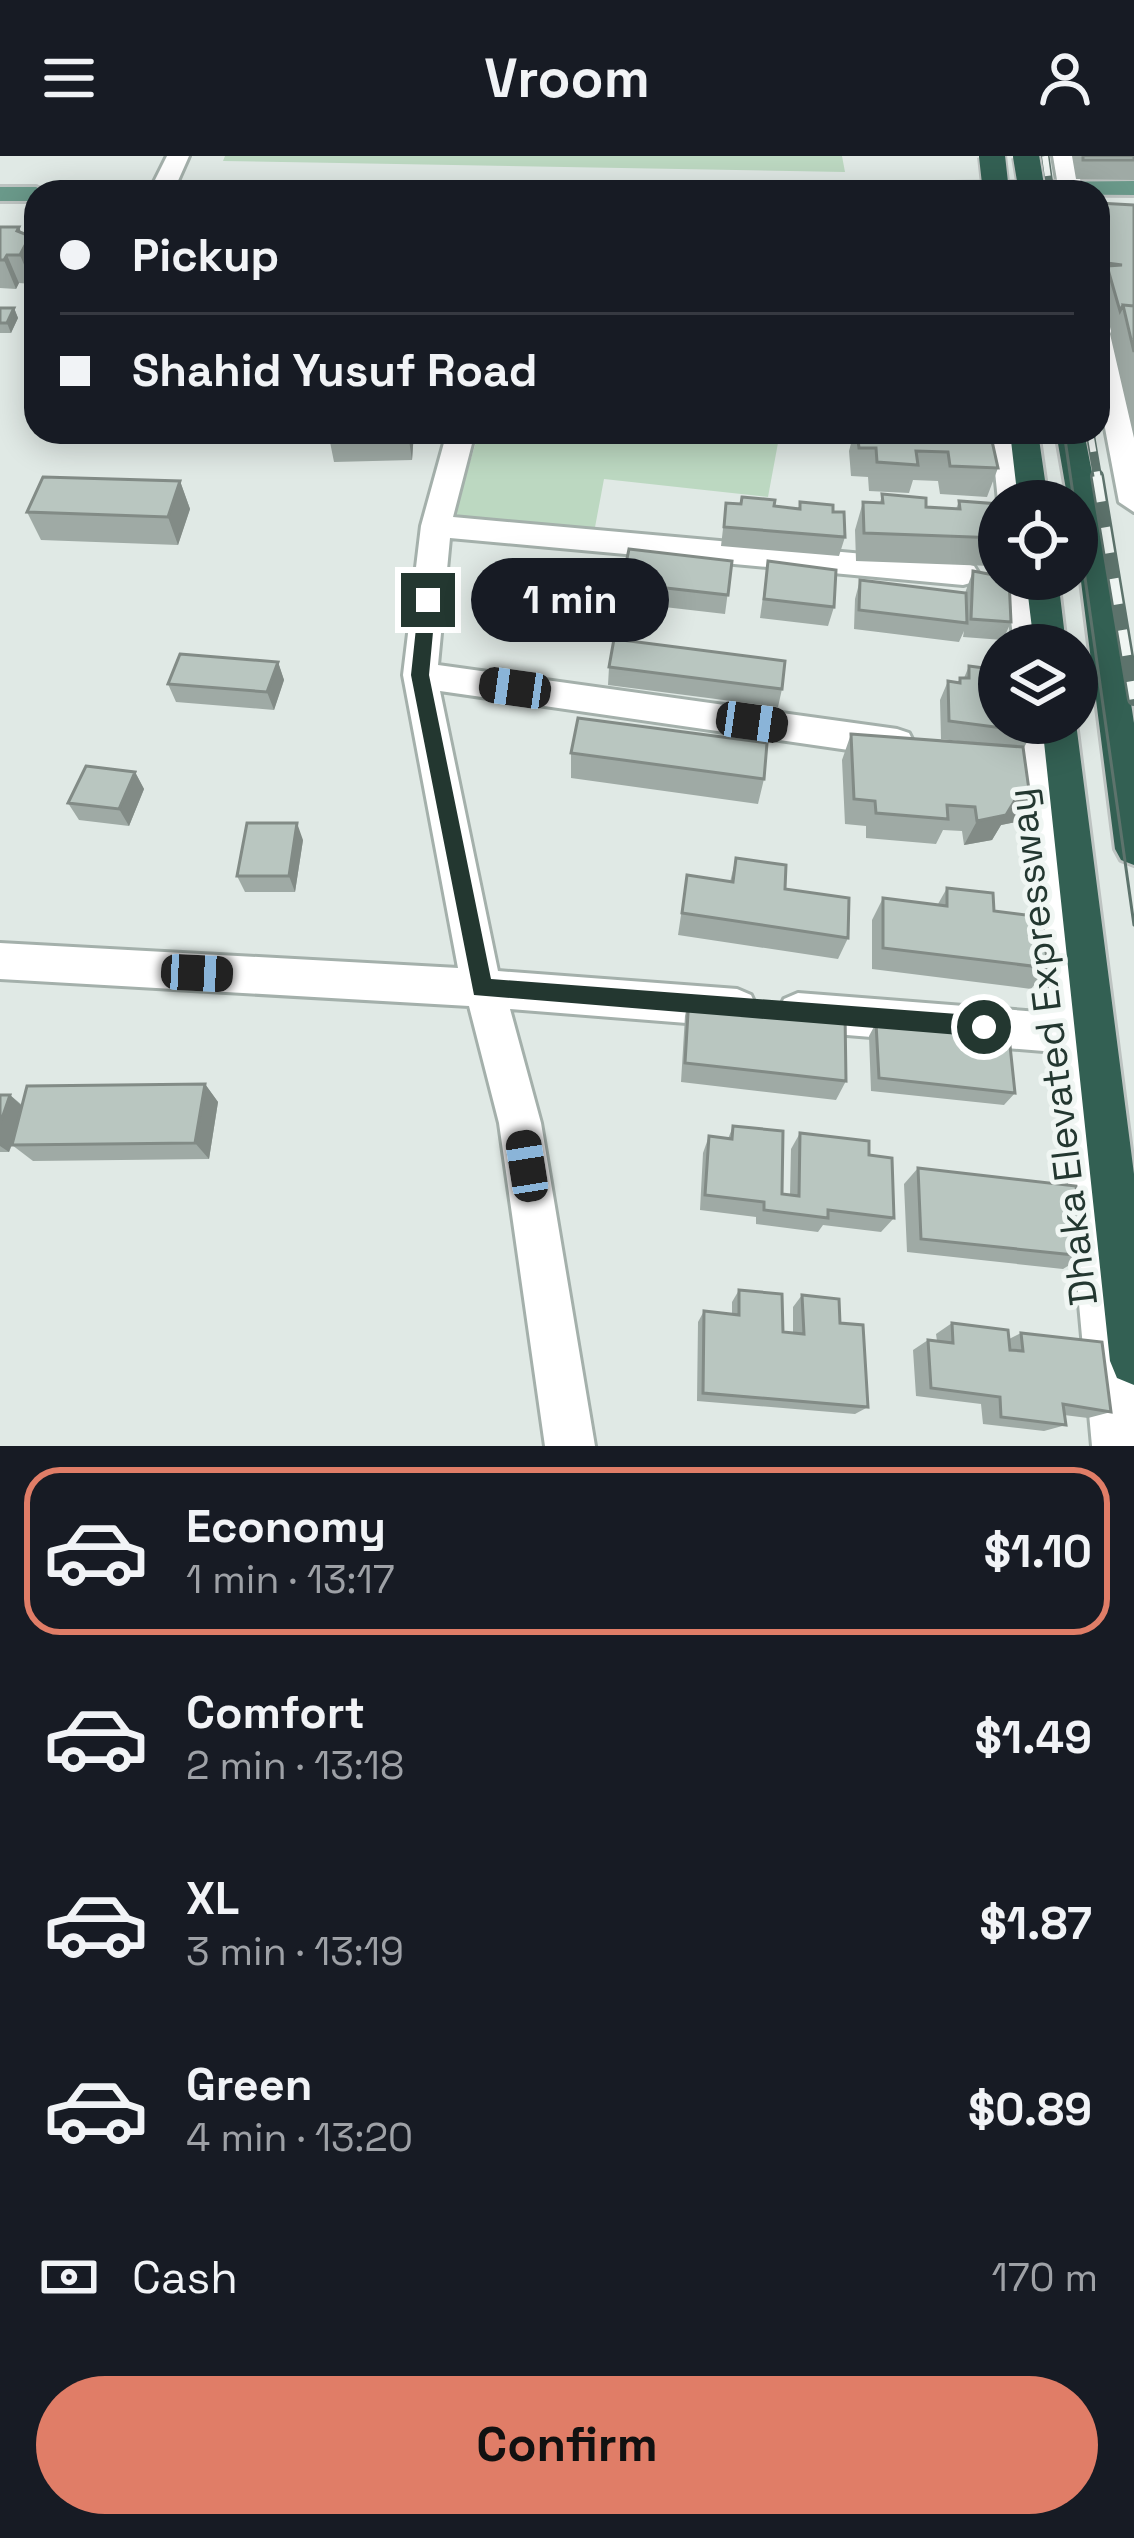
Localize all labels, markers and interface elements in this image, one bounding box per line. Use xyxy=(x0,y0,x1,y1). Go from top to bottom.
text: Vroom xyxy=(484,44,650,113)
icon: menu xyxy=(36,45,102,111)
icon: person xyxy=(1032,45,1098,111)
text: Pickup xyxy=(132,227,279,284)
text: Shahid Yusuf Road xyxy=(132,342,537,399)
map controls xyxy=(978,480,1098,744)
button: locate xyxy=(978,480,1098,600)
callout: 1 min xyxy=(470,558,668,642)
route end xyxy=(401,573,455,627)
text: 1 min xyxy=(522,575,618,624)
button: layers xyxy=(978,624,1098,744)
car xyxy=(477,665,553,711)
car xyxy=(714,699,790,745)
street label: Dhaka Elevated Expressway xyxy=(996,786,1108,1308)
car xyxy=(160,953,234,993)
route start xyxy=(957,1000,1011,1054)
car xyxy=(504,1128,550,1204)
icon: car xyxy=(42,1497,150,1605)
text: Economy xyxy=(186,1498,386,1555)
text: $1.10 xyxy=(984,1523,1092,1580)
text: 1 min · 13:17 xyxy=(186,1555,395,1604)
icon: car xyxy=(42,1683,150,1791)
text: Comfort xyxy=(186,1684,365,1741)
text: $1.49 xyxy=(975,1709,1092,1766)
text: 2 min · 13:18 xyxy=(186,1741,404,1790)
icon: car xyxy=(42,1869,150,1977)
text: XL xyxy=(186,1870,239,1927)
text: $1.87 xyxy=(979,1895,1092,1952)
text: 3 min · 13:19 xyxy=(186,1927,404,1976)
icon: car xyxy=(42,2055,150,2163)
text: Green xyxy=(186,2056,312,2113)
text: $0.89 xyxy=(968,2081,1092,2138)
text: 4 min · 13:20 xyxy=(186,2113,413,2162)
icon: cash xyxy=(36,2244,102,2310)
text: Cash xyxy=(132,2249,238,2306)
text: 170 m xyxy=(991,2253,1098,2302)
button: Confirm xyxy=(36,2376,1098,2514)

